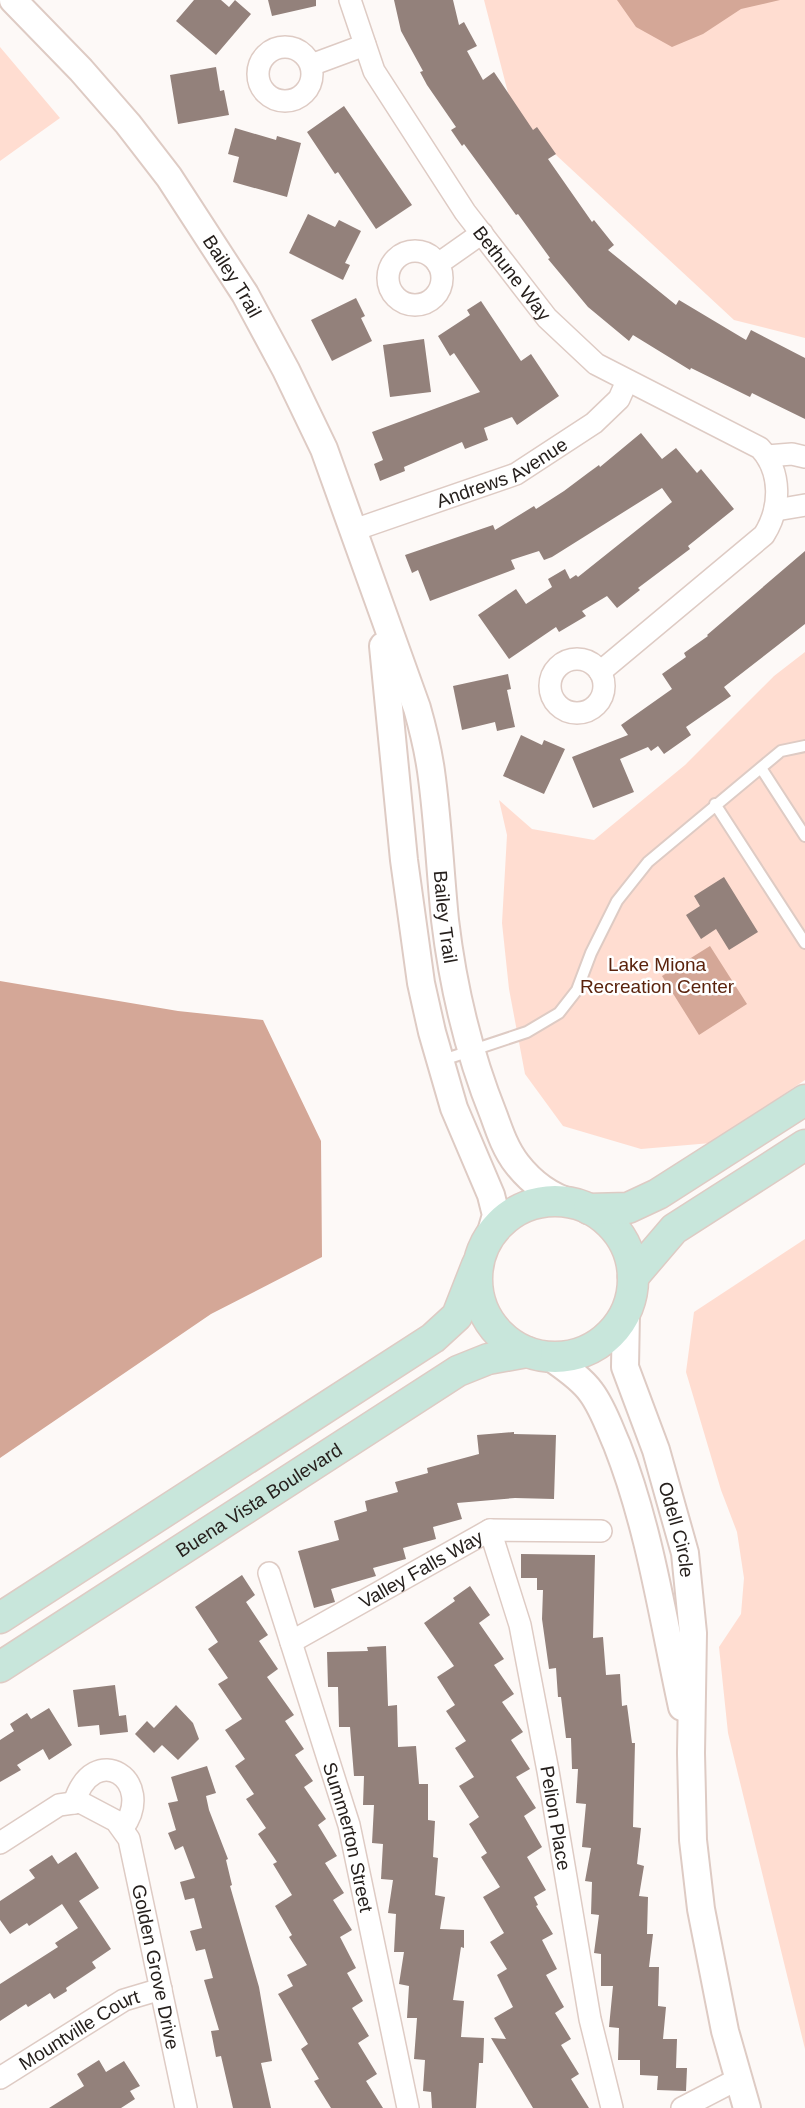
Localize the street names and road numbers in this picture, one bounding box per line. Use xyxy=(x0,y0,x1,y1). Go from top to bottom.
street label: Bethune Way xyxy=(469,222,555,325)
street label: Bailey Trail xyxy=(199,231,266,321)
street label: Andrews Avenue xyxy=(434,433,571,512)
street label: Bailey Trail xyxy=(430,870,461,965)
street label: Buena Vista Boulevard xyxy=(172,1439,346,1561)
street label: Odell Circle xyxy=(654,1479,697,1579)
street label: Valley Falls Way xyxy=(356,1526,487,1612)
street label: Summerton Street xyxy=(319,1760,377,1915)
street label: Pelion Place xyxy=(536,1764,575,1872)
street label: Golden Grove Drive xyxy=(128,1883,183,2051)
street label: Mountville Court xyxy=(15,1986,142,2074)

